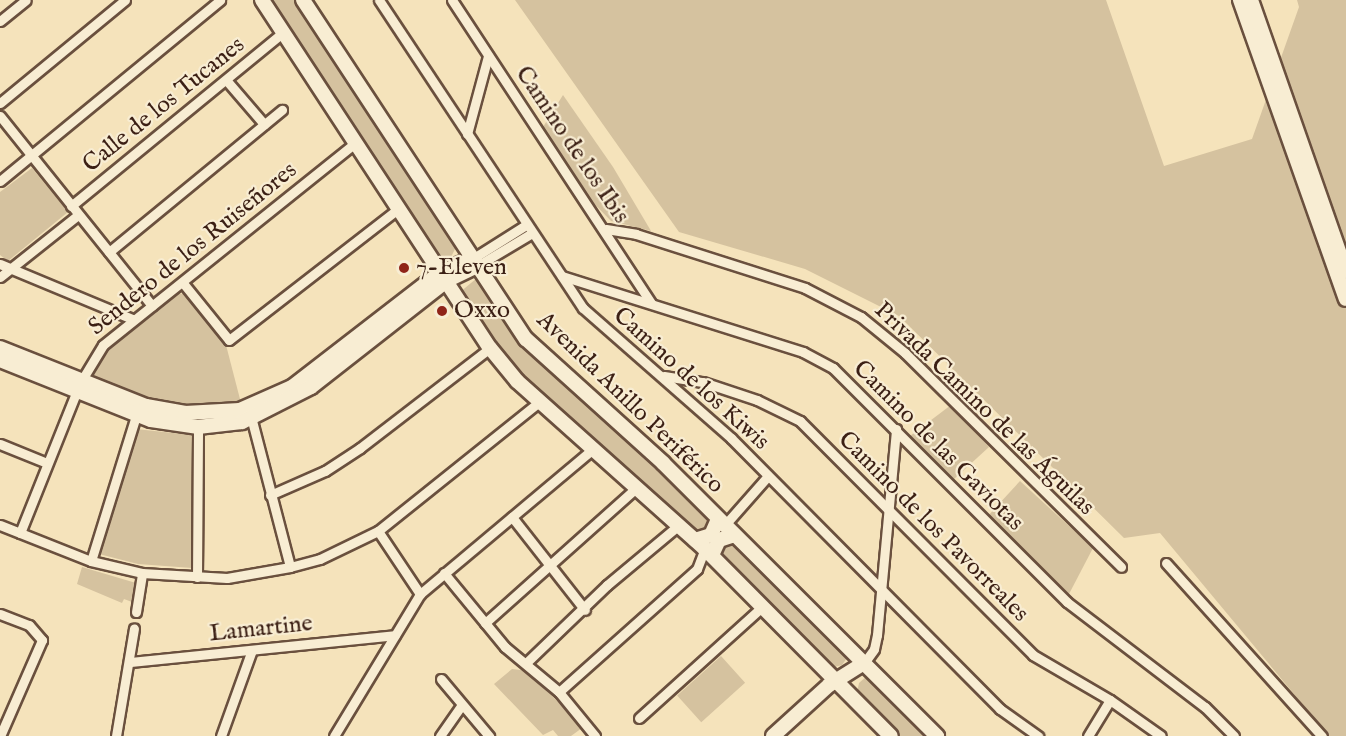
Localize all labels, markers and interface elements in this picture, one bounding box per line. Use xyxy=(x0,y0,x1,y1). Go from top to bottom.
street label: Calle de los Tucanes xyxy=(77,31,251,179)
street label: Camino de los Ibis xyxy=(509,61,635,229)
street label: Sendero de los Ruiseñores xyxy=(83,156,303,342)
place label: 7-Eleven xyxy=(416,254,507,282)
marker: 7-Eleven xyxy=(397,261,411,275)
street label: Privada Camino de las Águilas xyxy=(868,296,1100,522)
place label: Oxxo xyxy=(454,297,510,325)
street label: Camino de los Kiwis xyxy=(607,301,775,457)
marker: Oxxo xyxy=(435,304,449,318)
street label: Avenida Anillo Periférico xyxy=(530,306,730,500)
street label: Camino de las Gaviotas xyxy=(847,355,1029,537)
street label: Camino de los Pavorreales xyxy=(832,426,1034,628)
street label: Lamartine xyxy=(208,609,314,649)

